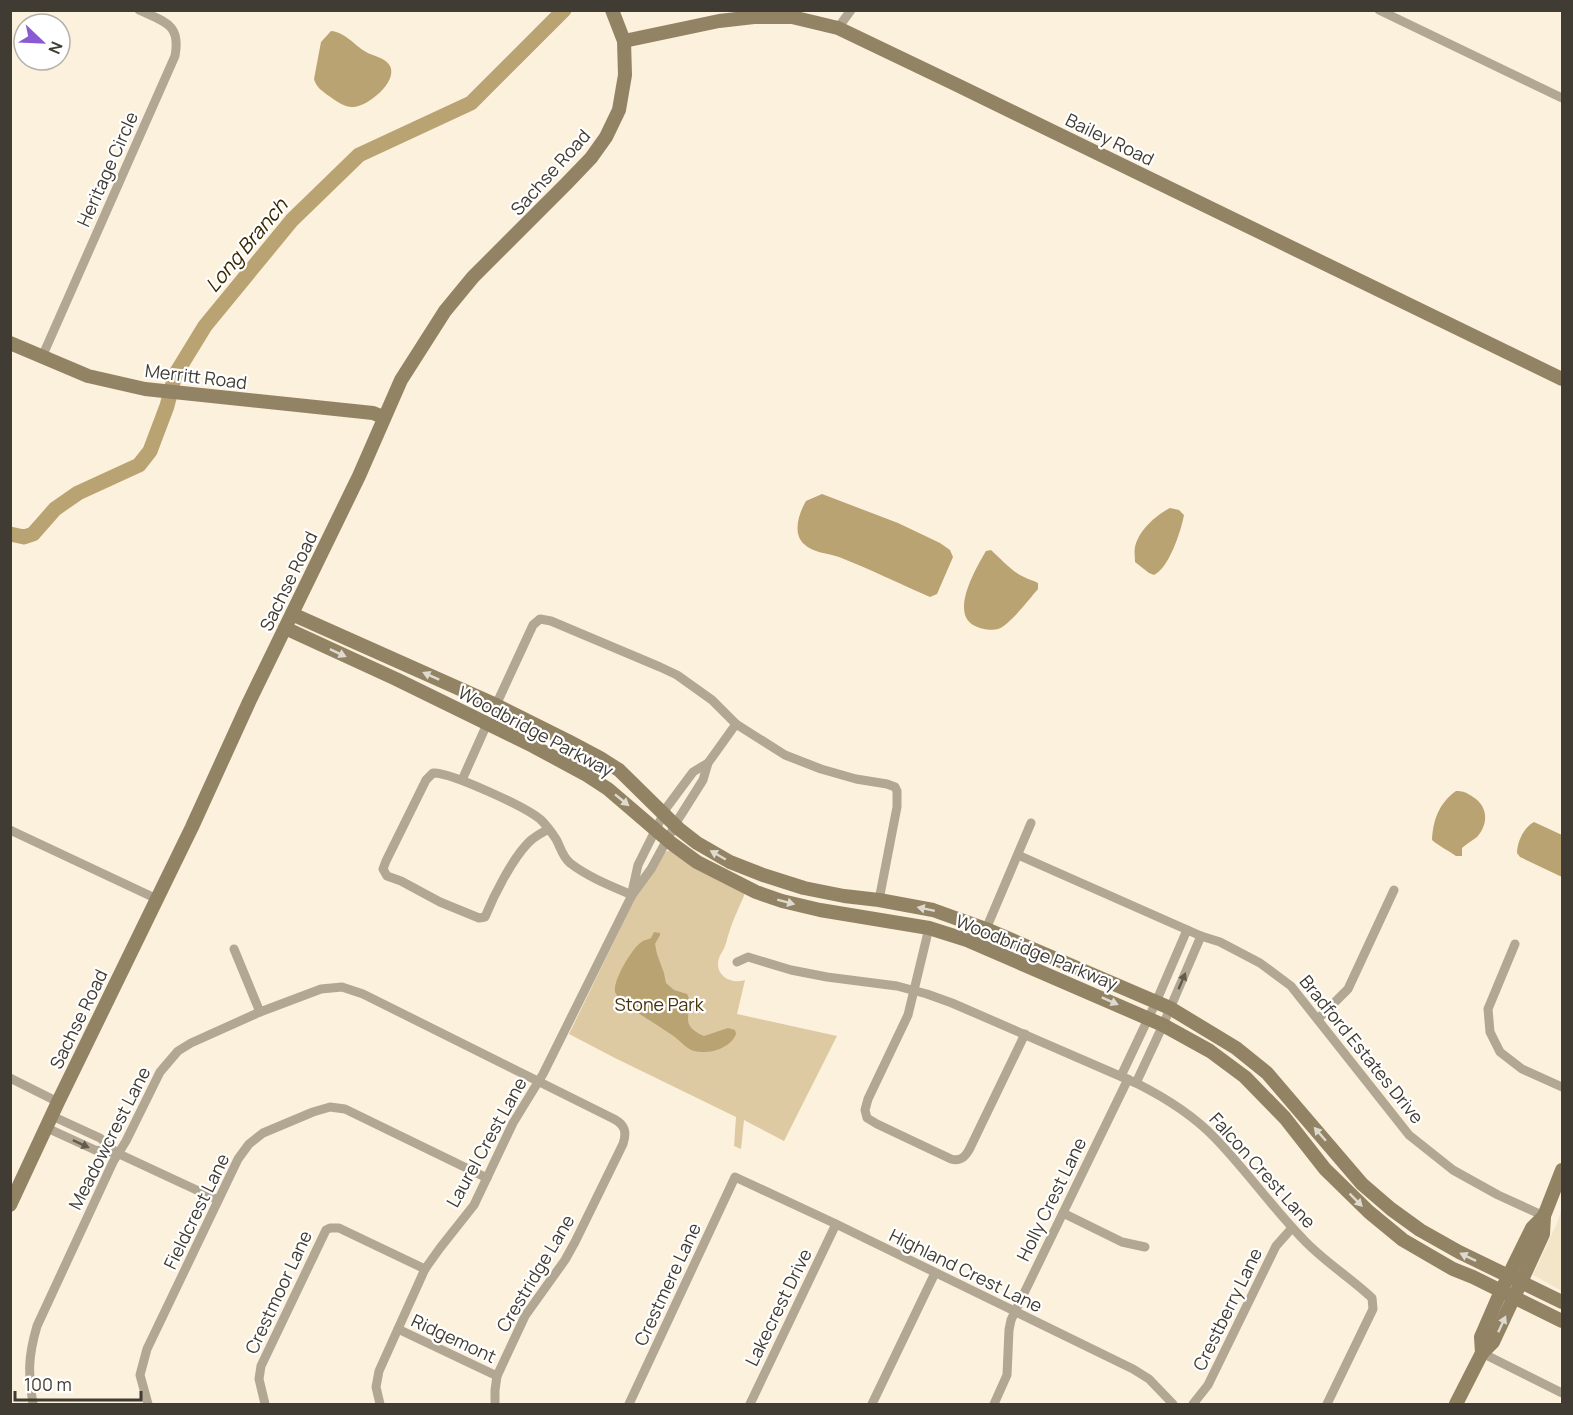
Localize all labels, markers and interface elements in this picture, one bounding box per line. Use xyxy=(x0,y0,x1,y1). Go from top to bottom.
north arrow xyxy=(12,12,72,72)
text: N xyxy=(43,38,68,57)
street label: Bailey Road xyxy=(1062,107,1158,171)
street label: Heritage Circle xyxy=(71,108,143,230)
street label: Sachse Road xyxy=(505,124,595,220)
water label: Long Branch xyxy=(199,192,294,298)
street label: Merritt Road xyxy=(144,358,248,394)
street label: Sachse Road xyxy=(254,527,322,635)
one-way arrow xyxy=(329,648,346,657)
one-way arrow xyxy=(421,671,439,681)
street label: Woodbridge Parkway xyxy=(454,680,618,782)
one-way arrow xyxy=(614,794,630,807)
one-way arrow xyxy=(709,850,726,860)
one-way arrow xyxy=(777,898,795,907)
one-way arrow xyxy=(916,904,935,913)
street label: Woodbridge Parkway xyxy=(952,909,1122,996)
street label: Sachse Road xyxy=(44,965,112,1073)
street label: Bradford Estates Drive xyxy=(1295,970,1429,1128)
one-way arrow xyxy=(1177,971,1187,989)
park label: Stone Park xyxy=(614,992,705,1016)
one-way arrow xyxy=(1101,997,1119,1007)
street label: Meadowcrest Lane xyxy=(63,1062,155,1214)
street label: Laurel Crest Lane xyxy=(440,1073,532,1211)
street label: Falcon Crest Lane xyxy=(1205,1107,1321,1233)
one-way arrow xyxy=(1314,1127,1327,1142)
street label: Holly Crest Lane xyxy=(1011,1133,1091,1265)
one-way arrow xyxy=(73,1139,90,1148)
street label: Fieldcrest Lane xyxy=(158,1149,234,1273)
one-way arrow xyxy=(1348,1192,1362,1206)
street label: Crestridge Lane xyxy=(491,1210,579,1336)
street label: Crestmere Lane xyxy=(628,1219,706,1349)
street label: Highland Crest Lane xyxy=(886,1223,1046,1317)
street label: Crestmoor Lane xyxy=(239,1227,317,1357)
street label: Lakecrest Drive xyxy=(739,1244,817,1370)
street label: Crestberry Lane xyxy=(1187,1244,1267,1374)
one-way arrow xyxy=(1460,1252,1477,1261)
street label: Ridgemont xyxy=(408,1308,500,1368)
one-way arrow xyxy=(1497,1315,1506,1332)
scale bar xyxy=(15,1364,141,1402)
text: 100 m xyxy=(24,1372,72,1396)

